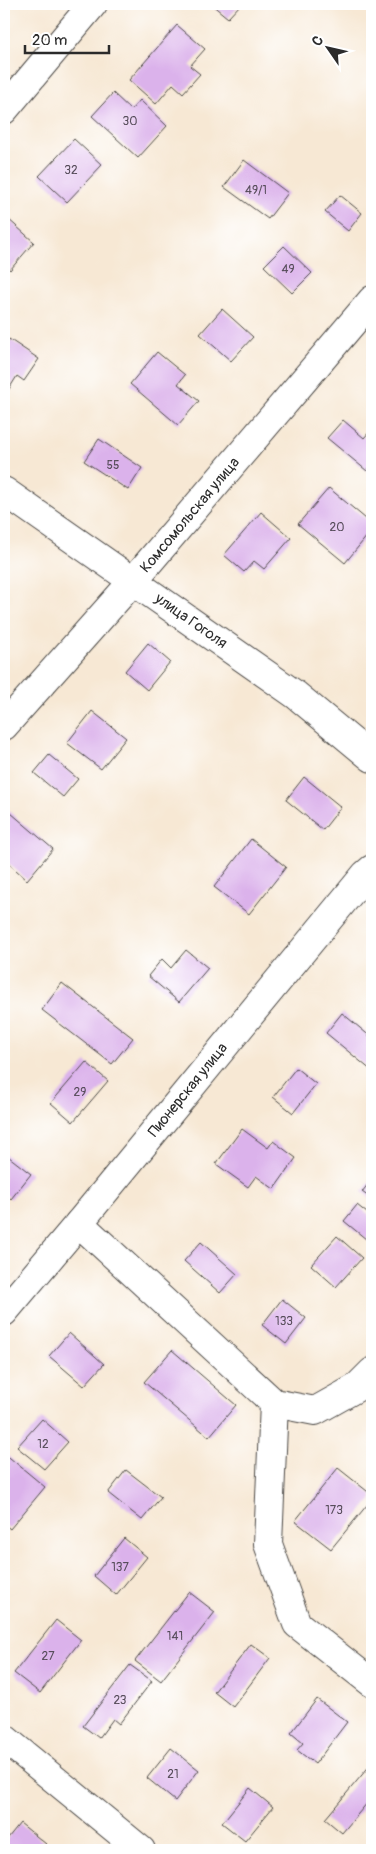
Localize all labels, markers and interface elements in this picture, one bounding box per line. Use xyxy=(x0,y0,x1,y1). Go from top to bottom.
scale bar xyxy=(25,22,109,54)
north arrow xyxy=(304,22,354,72)
text: 20 m xyxy=(32,31,67,50)
text: С xyxy=(308,32,327,49)
house number: 30 xyxy=(123,114,137,129)
house number: 32 xyxy=(64,163,78,178)
house number: 49/1 xyxy=(245,183,267,198)
house number: 49 xyxy=(281,262,295,277)
street label: Комсомольская улица xyxy=(136,453,244,577)
house number: 55 xyxy=(106,458,120,473)
house number: 20 xyxy=(330,520,344,535)
street label: улица Гоголя xyxy=(150,589,231,653)
street label: Пионерская улица xyxy=(144,1039,232,1141)
house number: 29 xyxy=(74,1085,86,1100)
house number: 133 xyxy=(275,1314,293,1329)
house number: 12 xyxy=(37,1437,49,1452)
house number: 173 xyxy=(325,1503,343,1518)
house number: 137 xyxy=(111,1560,130,1575)
house number: 141 xyxy=(167,1629,183,1644)
house number: 27 xyxy=(41,1649,55,1664)
house number: 23 xyxy=(113,1693,127,1708)
house number: 21 xyxy=(167,1767,179,1782)

